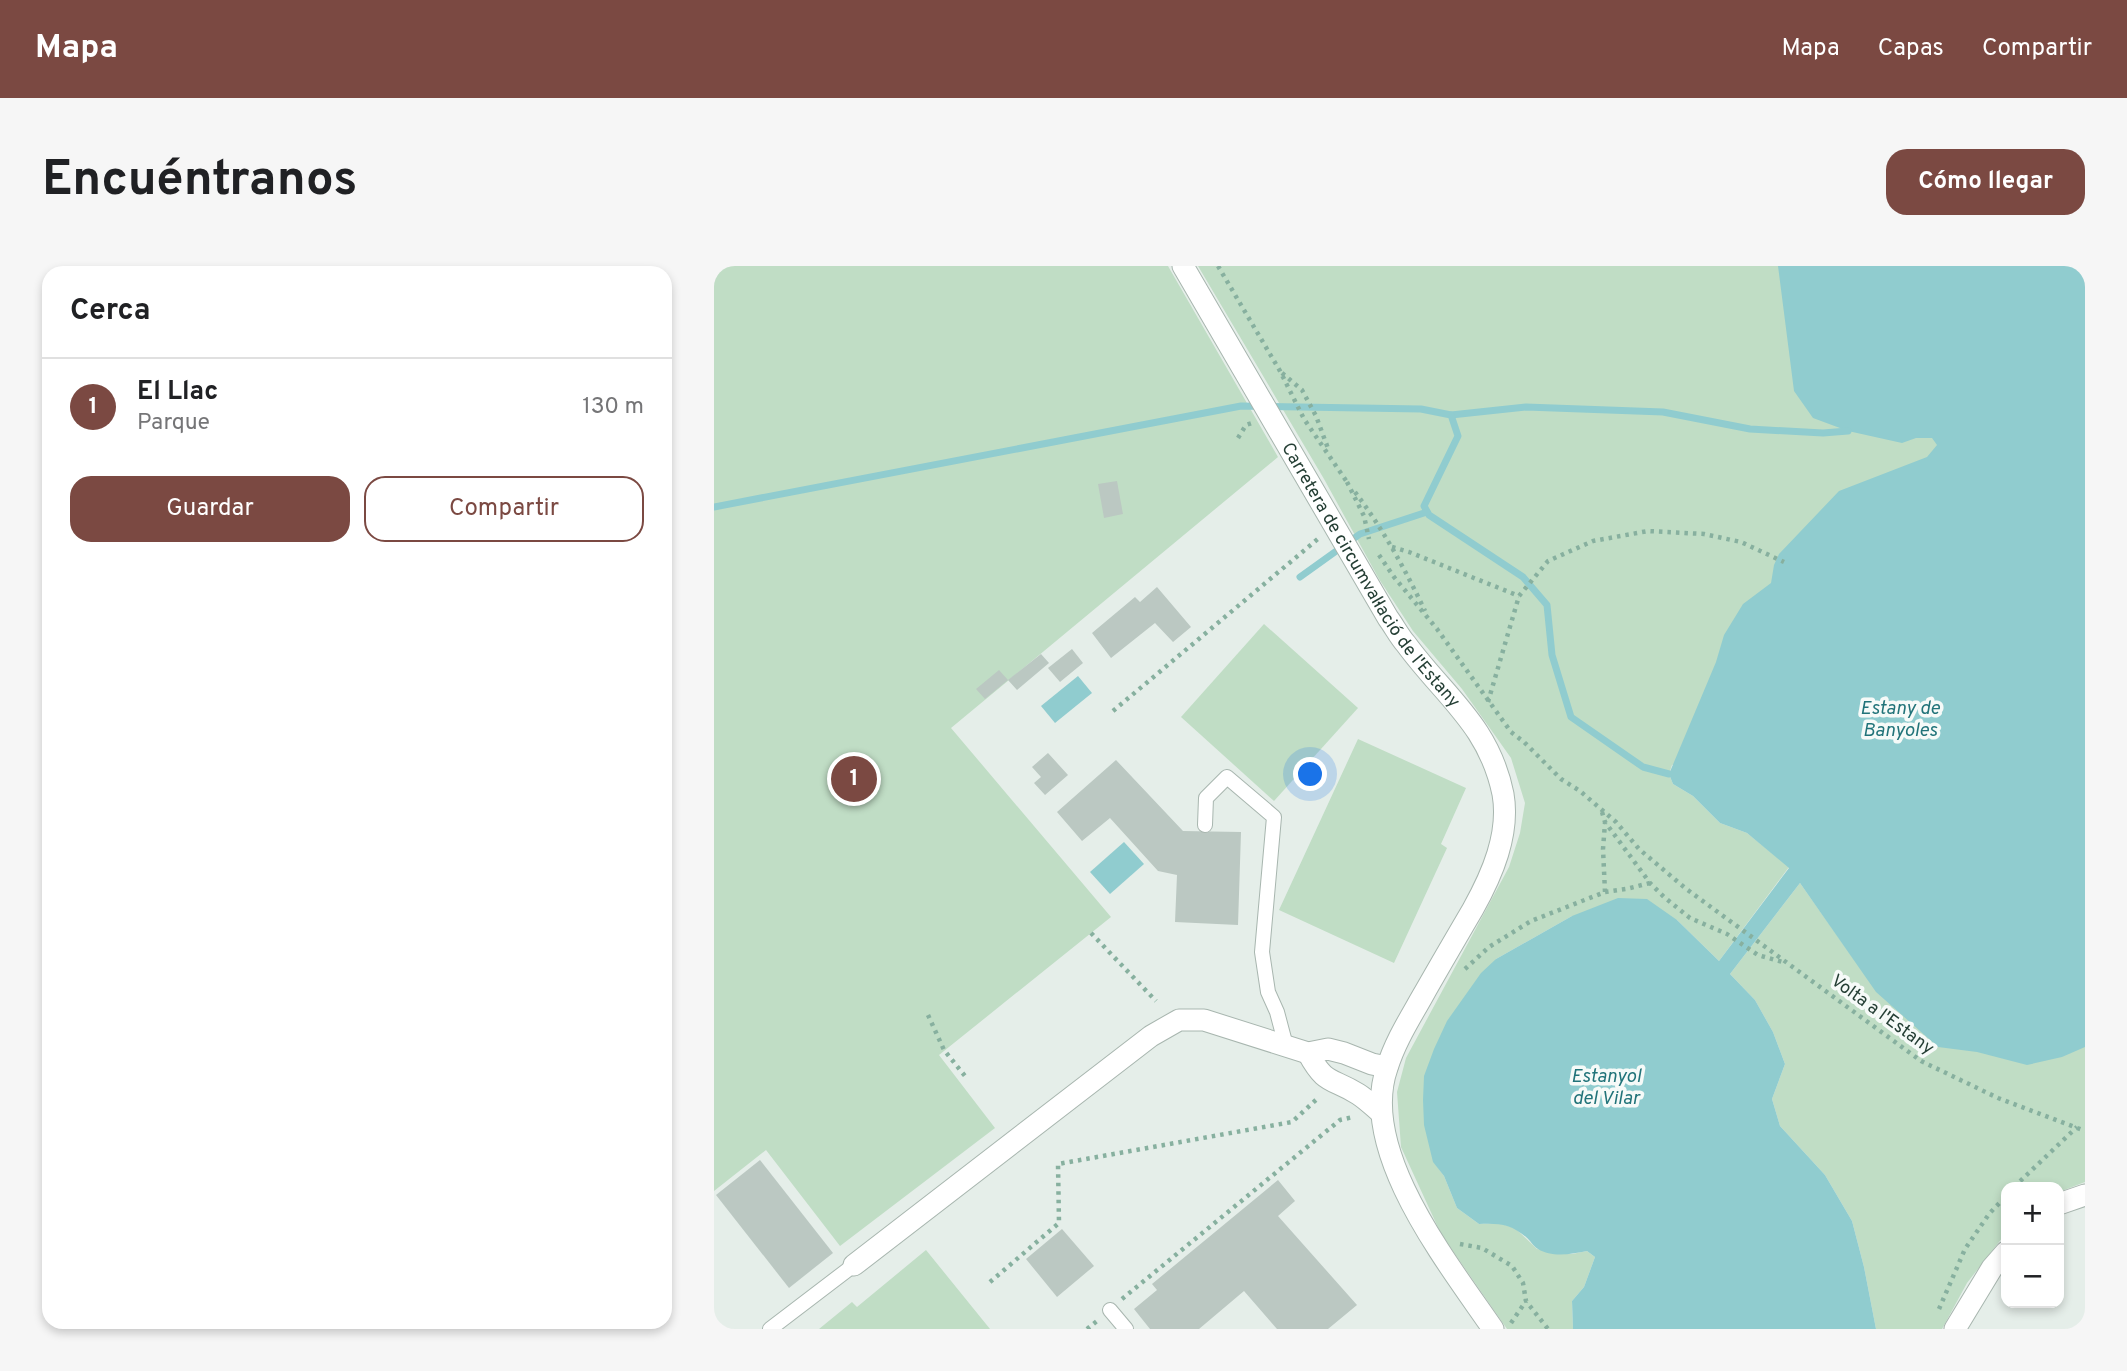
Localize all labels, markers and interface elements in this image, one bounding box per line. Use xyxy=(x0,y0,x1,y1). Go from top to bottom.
text: Mapa xyxy=(35,28,118,70)
text: Mapa xyxy=(1782,34,1840,64)
text: Capas xyxy=(1878,34,1944,64)
text: Compartir xyxy=(1982,34,2092,64)
button: Cómo llegar xyxy=(1886,149,2085,215)
text: Encuéntranos xyxy=(42,151,357,213)
text: Cerca xyxy=(70,293,150,330)
text: El Llac xyxy=(137,376,218,409)
text: 1 xyxy=(88,393,98,422)
text: 130 m xyxy=(582,393,644,422)
text: Parque xyxy=(137,409,210,438)
street label: Carretera de circumval·lació de l'Estany xyxy=(1275,439,1465,713)
button: Guardar xyxy=(70,476,350,542)
button: Compartir xyxy=(364,476,644,542)
water label: Estany de Banyoles xyxy=(1860,697,1940,743)
pin: 1 xyxy=(831,753,877,805)
your location xyxy=(1293,757,1327,791)
street label: Volta a l'Estany xyxy=(1826,970,1938,1060)
water label: Estanyol del Vilar xyxy=(1571,1065,1642,1111)
map controls xyxy=(2001,1182,2064,1308)
button: + xyxy=(2001,1182,2064,1245)
button: − xyxy=(2001,1245,2064,1308)

